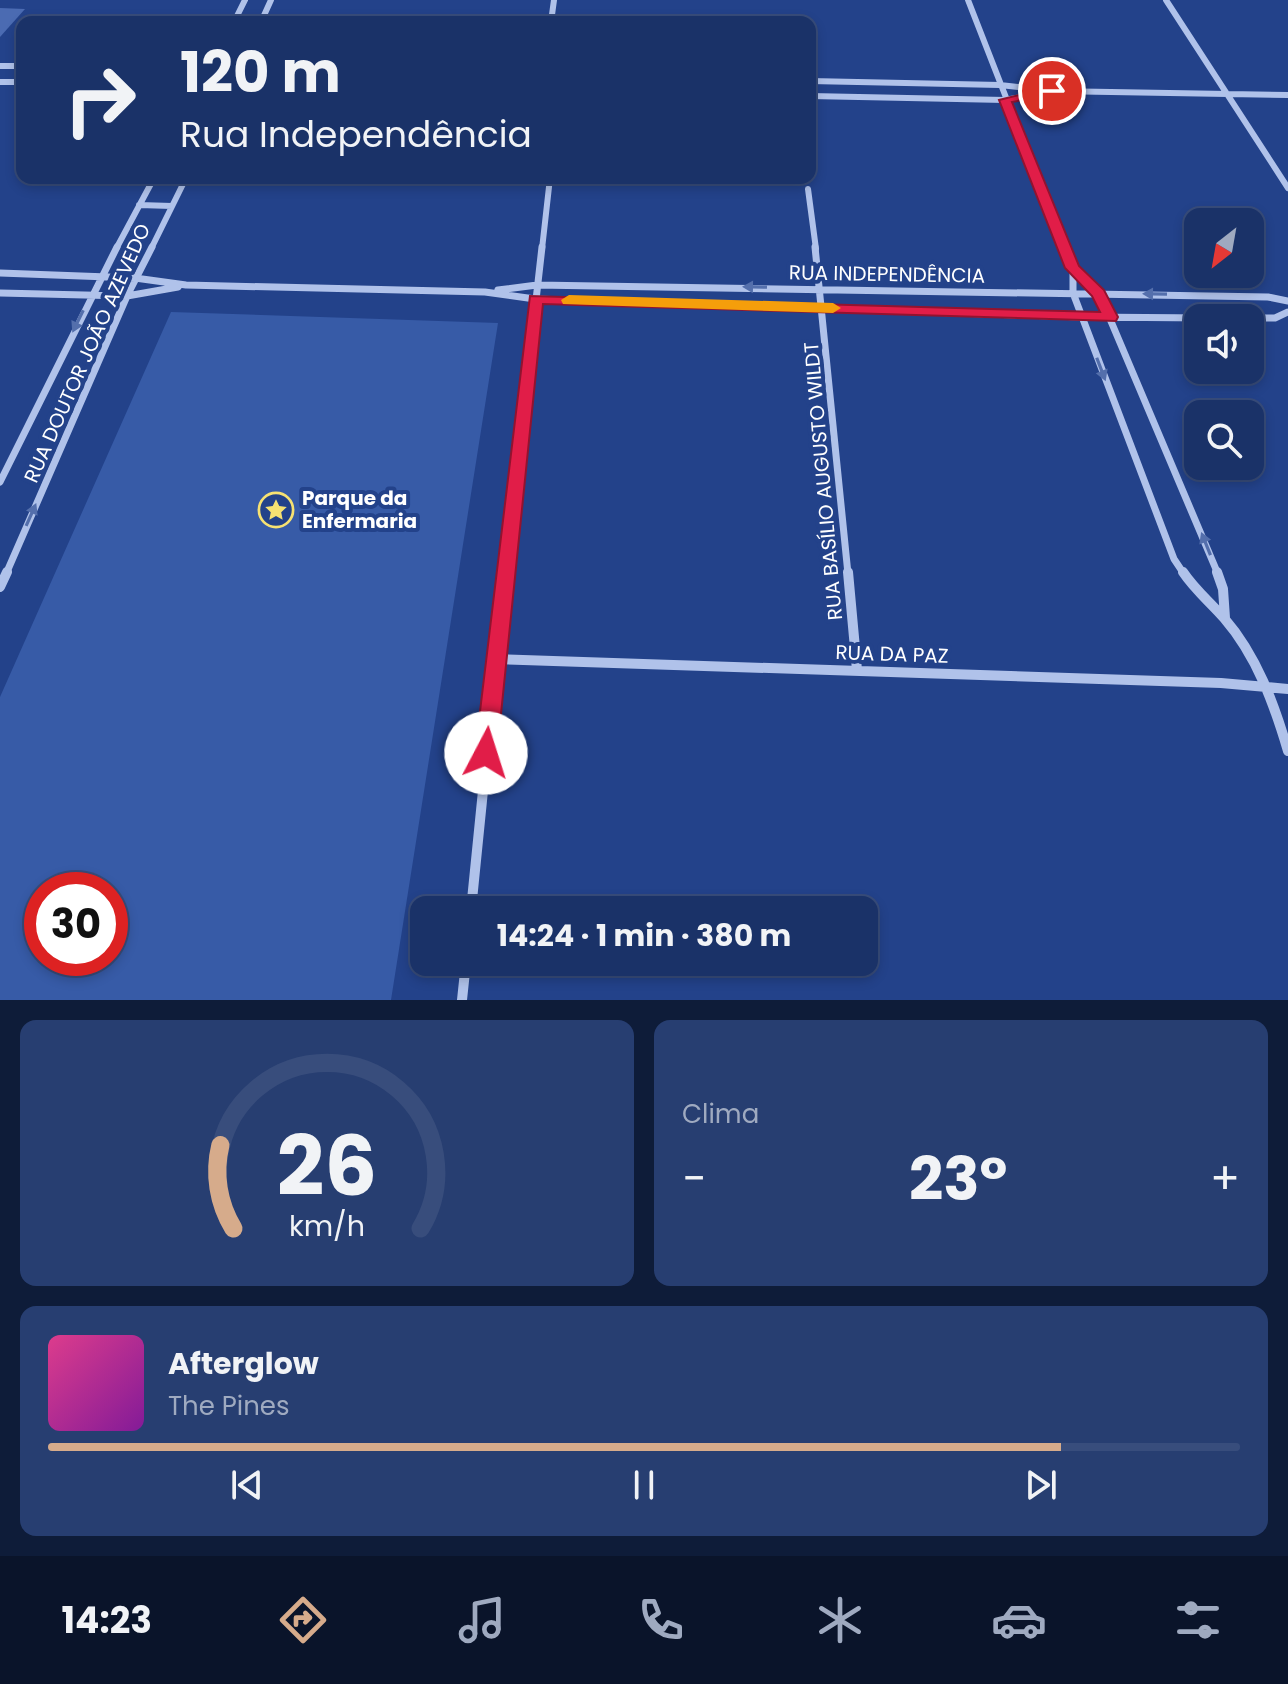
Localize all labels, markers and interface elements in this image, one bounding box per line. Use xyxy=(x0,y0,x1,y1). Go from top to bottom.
text: 120 m xyxy=(180,33,341,112)
icon: right xyxy=(48,48,152,152)
pin xyxy=(1018,57,1086,125)
icon: arrive xyxy=(1030,69,1074,113)
text: Rua Independência xyxy=(180,109,532,160)
north arrow xyxy=(1184,208,1264,288)
map controls xyxy=(1184,208,1264,480)
street label: RUA DOUTOR JOÃO AZEVEDO xyxy=(17,219,157,487)
street label: RUA INDEPENDÊNCIA xyxy=(789,258,985,290)
one-way arrow xyxy=(742,281,767,294)
one-way arrow xyxy=(1142,288,1167,301)
button: sound xyxy=(1184,304,1264,384)
one-way arrow xyxy=(71,310,85,333)
street label: RUA BASÍLIO AUGUSTO WILDT xyxy=(797,341,849,621)
one-way arrow xyxy=(1095,357,1108,381)
button: search xyxy=(1184,400,1264,480)
place label: Parque da Enfermaria xyxy=(302,484,417,535)
place icon: Parque da Enfermaria xyxy=(257,491,295,529)
one-way arrow xyxy=(25,503,38,527)
one-way arrow xyxy=(1200,532,1213,556)
street label: RUA DA PAZ xyxy=(835,638,949,670)
position arrow xyxy=(444,711,528,795)
speed limit sign: 30 xyxy=(24,872,128,976)
text: 14:24 · 1 min · 380 m xyxy=(497,914,791,957)
text: Clima xyxy=(682,1096,759,1132)
text: 26 xyxy=(277,1108,377,1224)
text: 23° xyxy=(909,1137,1007,1221)
text: − xyxy=(682,1148,706,1209)
text: + xyxy=(1210,1148,1240,1209)
text: km/h xyxy=(289,1206,365,1246)
text: Afterglow xyxy=(168,1342,319,1385)
text: The Pines xyxy=(168,1388,290,1424)
icon: previous xyxy=(225,1463,269,1507)
icon: pause xyxy=(622,1463,666,1507)
icon: next xyxy=(1019,1463,1063,1507)
icon: directions xyxy=(275,1592,331,1648)
icon: music xyxy=(454,1592,510,1648)
icon: phone xyxy=(633,1592,689,1648)
icon: climate xyxy=(812,1592,868,1648)
icon: car xyxy=(991,1592,1047,1648)
icon: filters xyxy=(1170,1592,1226,1648)
text: 14:23 xyxy=(62,1595,152,1646)

